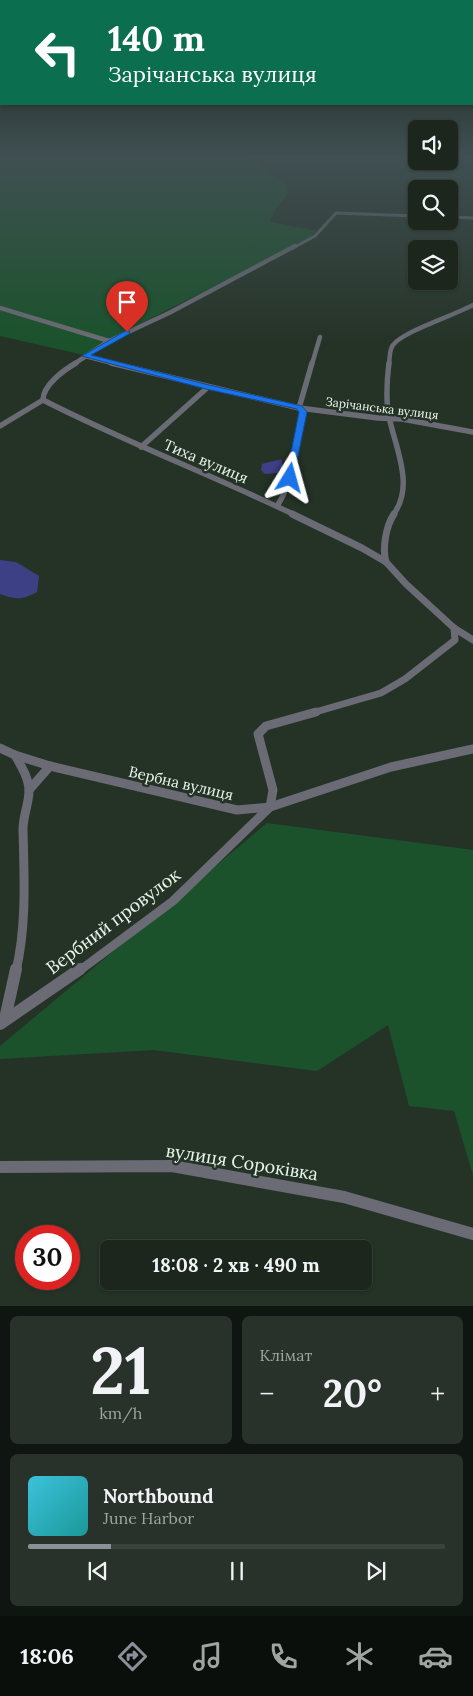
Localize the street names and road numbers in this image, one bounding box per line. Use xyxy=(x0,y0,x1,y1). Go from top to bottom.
street label: Зарічанська вулиця xyxy=(325,394,439,422)
street label: Тиха вулиця xyxy=(161,435,251,487)
street label: Вербна вулиця xyxy=(127,762,235,804)
street label: Вербний провулок xyxy=(41,863,185,979)
street label: вулиця Сороківка xyxy=(164,1139,320,1185)

